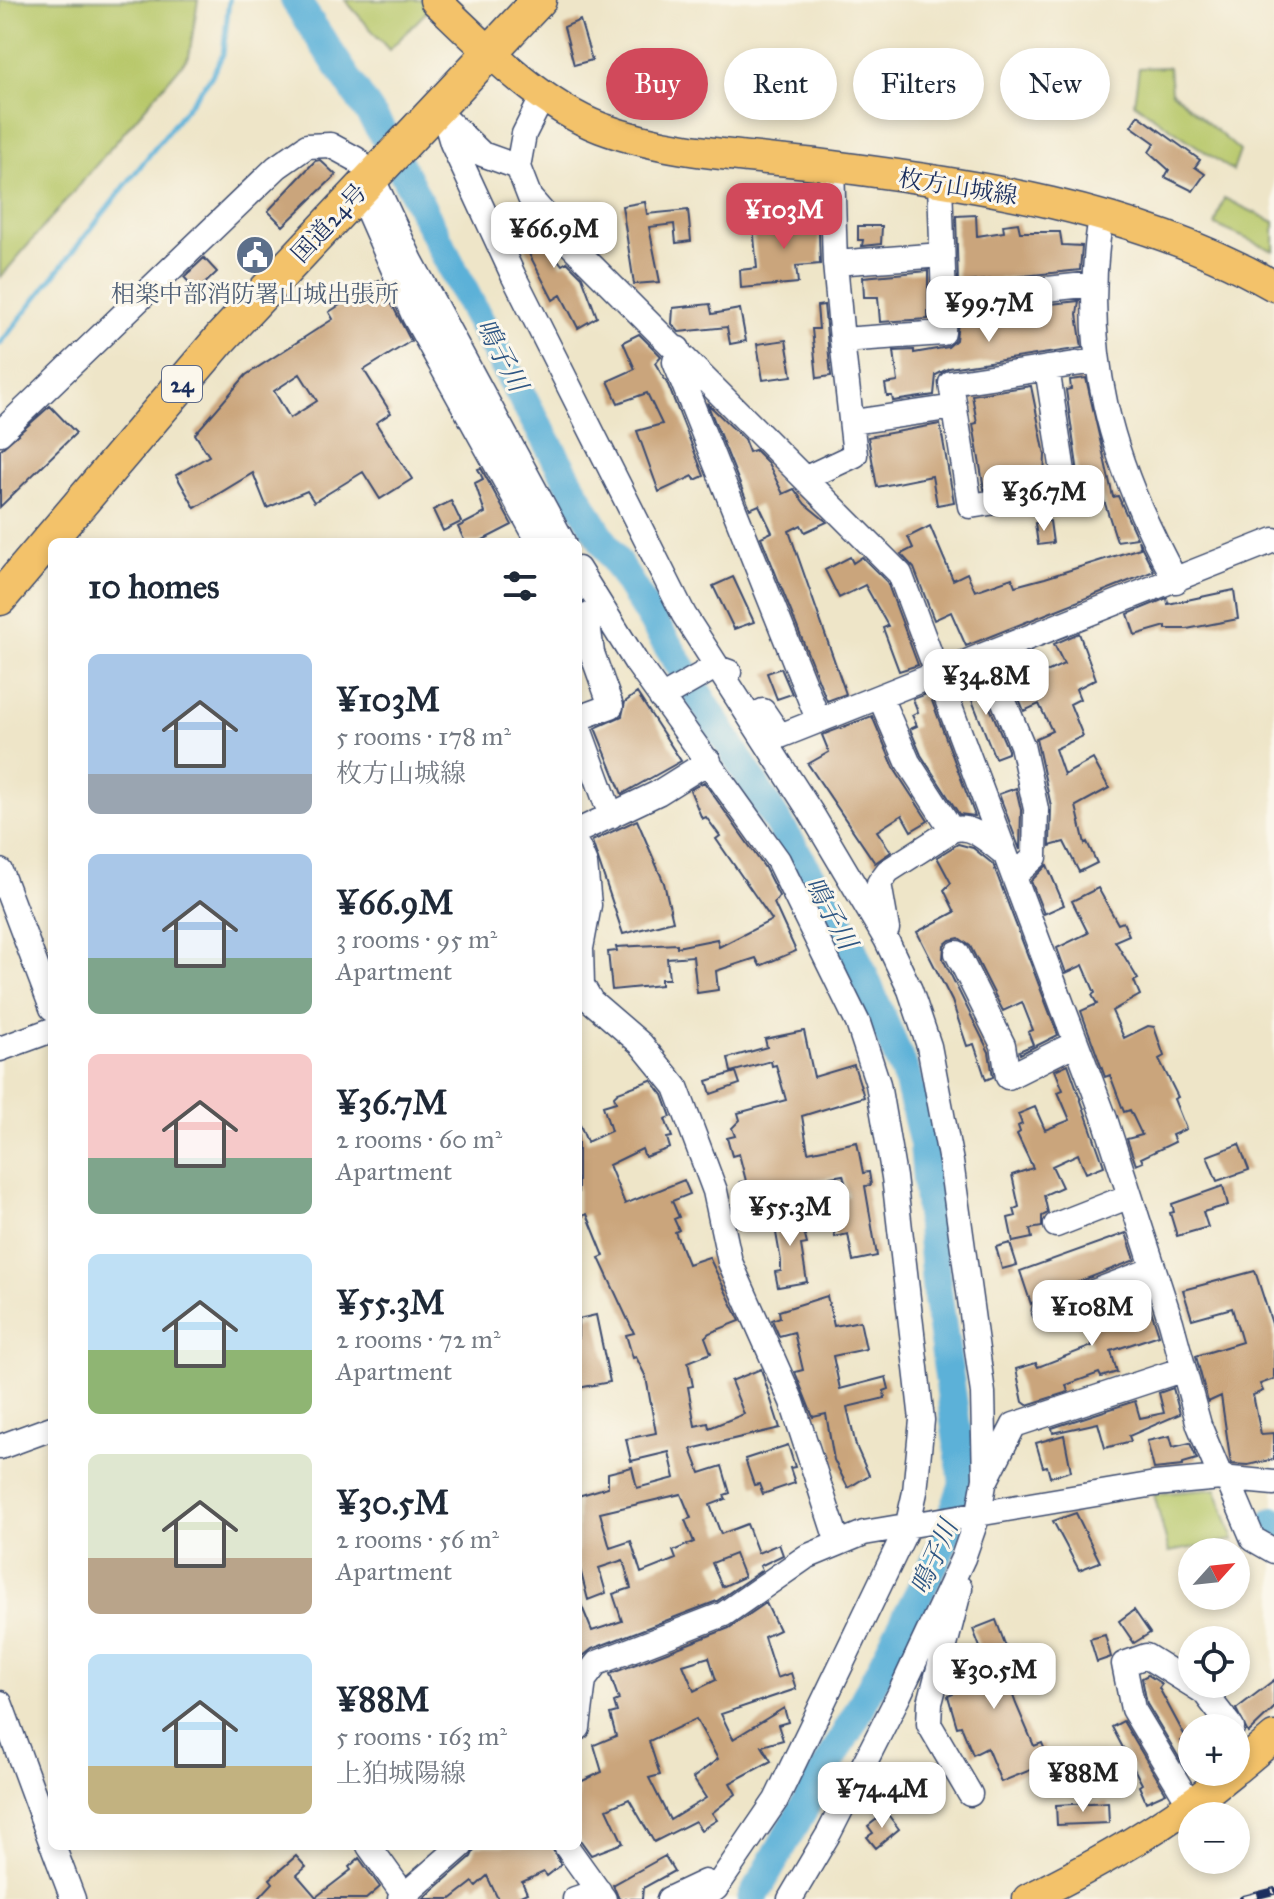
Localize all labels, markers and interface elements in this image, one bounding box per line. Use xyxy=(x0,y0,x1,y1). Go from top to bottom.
chip: Buy xyxy=(606,48,708,120)
chip: Rent xyxy=(724,48,837,120)
chip: Filters xyxy=(853,48,984,120)
chip: New xyxy=(1000,48,1110,120)
street label: 枚方山城線 xyxy=(896,163,1020,211)
street label: 国道24号 xyxy=(285,177,373,269)
pin: ¥103M xyxy=(728,183,840,251)
text: ¥103M xyxy=(744,193,824,225)
pin: ¥66.9M xyxy=(489,202,619,270)
text: ¥66.9M xyxy=(509,212,599,244)
public building icon: 相楽中部消防署山城出張所 xyxy=(234,234,276,276)
pin: ¥99.7M xyxy=(924,276,1054,344)
place label: 相楽中部消防署山城出張所 xyxy=(111,279,399,309)
text: ¥99.7M xyxy=(944,286,1034,318)
water label: 鳴子川 xyxy=(470,313,536,400)
road number: 24 xyxy=(162,366,202,402)
pin: ¥36.7M xyxy=(979,465,1109,533)
text: ¥36.7M xyxy=(1001,475,1087,507)
icon: filters xyxy=(498,564,542,608)
text: 10 homes xyxy=(88,566,219,607)
pin: ¥34.8M xyxy=(921,649,1051,717)
text: ¥34.8M xyxy=(942,659,1030,691)
text: ¥103M xyxy=(336,679,440,720)
icon: home xyxy=(152,686,248,782)
text: 5 rooms · 178 m² xyxy=(336,720,511,752)
text: 枚方山城線 xyxy=(336,757,466,789)
water label: 鳴子川 xyxy=(798,871,865,957)
text: ¥66.9M xyxy=(336,882,454,923)
icon: home xyxy=(152,886,248,982)
text: 3 rooms · 95 m² xyxy=(336,923,497,955)
text: Apartment xyxy=(336,955,452,987)
text: ¥36.7M xyxy=(336,1082,448,1123)
icon: home xyxy=(152,1086,248,1182)
text: 2 rooms · 60 m² xyxy=(336,1123,502,1155)
text: Apartment xyxy=(336,1155,452,1187)
pin: ¥55.3M xyxy=(725,1180,855,1248)
text: ¥55.3M xyxy=(748,1190,832,1222)
pin: ¥108M xyxy=(1036,1280,1148,1348)
text: ¥55.3M xyxy=(336,1282,445,1323)
icon: home xyxy=(152,1286,248,1382)
text: ¥108M xyxy=(1051,1290,1134,1322)
text: 2 rooms · 72 m² xyxy=(336,1323,500,1355)
text: Apartment xyxy=(336,1355,452,1387)
text: ¥30.5M xyxy=(336,1482,449,1523)
icon: home xyxy=(152,1486,248,1582)
water label: 鳴子川 xyxy=(904,1512,966,1599)
text: 2 rooms · 56 m² xyxy=(336,1523,499,1555)
north arrow xyxy=(1178,1538,1250,1610)
map controls xyxy=(1178,1538,1250,1874)
text: Apartment xyxy=(336,1555,452,1587)
button: locate xyxy=(1178,1626,1250,1698)
pin: ¥30.5M xyxy=(929,1643,1059,1711)
text: ¥30.5M xyxy=(951,1653,1037,1685)
text: ¥88M xyxy=(336,1679,430,1720)
icon: home xyxy=(152,1686,248,1782)
button: + xyxy=(1178,1714,1250,1786)
text: 5 rooms · 163 m² xyxy=(336,1720,507,1752)
pin: ¥88M xyxy=(1036,1746,1130,1814)
text: ¥88M xyxy=(1047,1756,1119,1788)
text: 上狛城陽線 xyxy=(336,1757,466,1789)
pin: ¥74.4M xyxy=(817,1762,947,1830)
text: ¥74.4M xyxy=(836,1772,928,1804)
button: − xyxy=(1178,1802,1250,1874)

